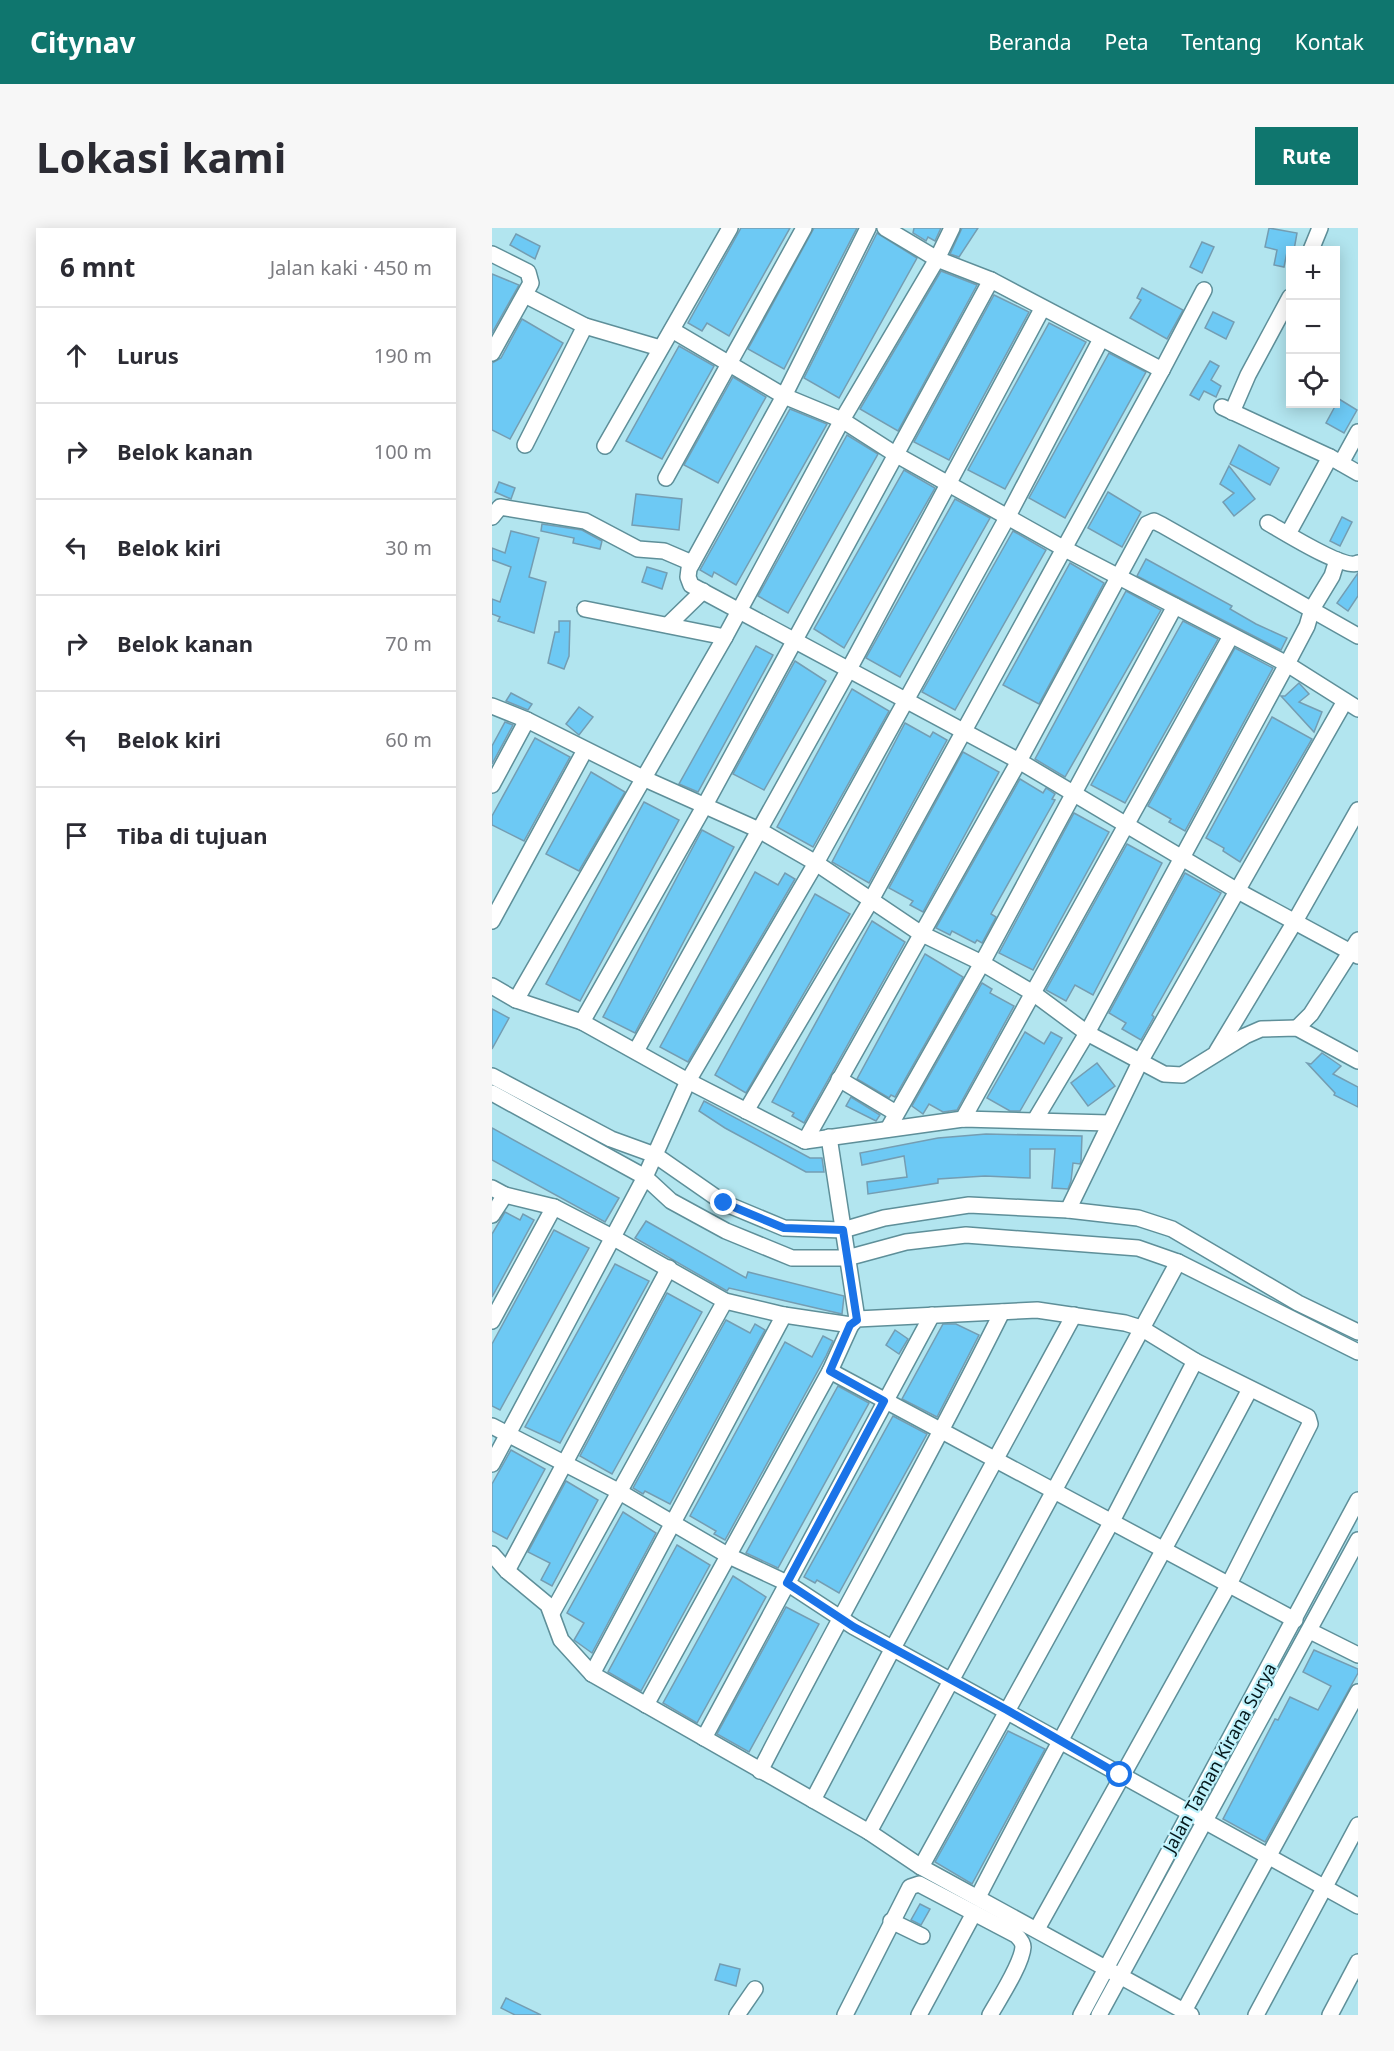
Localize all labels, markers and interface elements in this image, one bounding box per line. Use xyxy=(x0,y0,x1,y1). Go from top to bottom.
text: Citynav xyxy=(30,23,135,61)
text: Beranda xyxy=(988,28,1072,56)
text: Peta xyxy=(1105,28,1148,56)
text: Tentang xyxy=(1181,28,1262,56)
text: Kontak xyxy=(1295,28,1364,56)
button: Rute xyxy=(1255,127,1358,185)
text: Lokasi kami xyxy=(36,128,286,185)
map controls xyxy=(1286,246,1340,408)
button: + xyxy=(1286,246,1340,300)
text: 6 mnt xyxy=(60,249,135,285)
text: Jalan kaki · 450 m xyxy=(270,254,432,281)
button: − xyxy=(1286,300,1340,354)
icon: ahead xyxy=(60,339,93,372)
text: Lurus xyxy=(117,340,179,370)
text: 190 m xyxy=(374,342,432,369)
button: locate xyxy=(1286,354,1340,408)
icon: right xyxy=(60,435,93,468)
text: Belok kanan xyxy=(117,436,253,466)
text: 100 m xyxy=(374,438,432,465)
icon: left xyxy=(60,531,93,564)
text: Belok kiri xyxy=(117,532,221,562)
text: 30 m xyxy=(385,534,432,561)
icon: right xyxy=(60,627,93,660)
text: Belok kanan xyxy=(117,628,253,658)
text: 70 m xyxy=(385,630,432,657)
icon: left xyxy=(60,723,93,756)
text: Belok kiri xyxy=(117,724,221,754)
text: 60 m xyxy=(385,726,432,753)
icon: arrive xyxy=(60,819,93,852)
text: Tiba di tujuan xyxy=(117,820,267,850)
route end xyxy=(710,1189,736,1215)
street label: Jalan Taman Kirana Surya xyxy=(1156,1658,1281,1858)
route start xyxy=(1106,1761,1132,1787)

